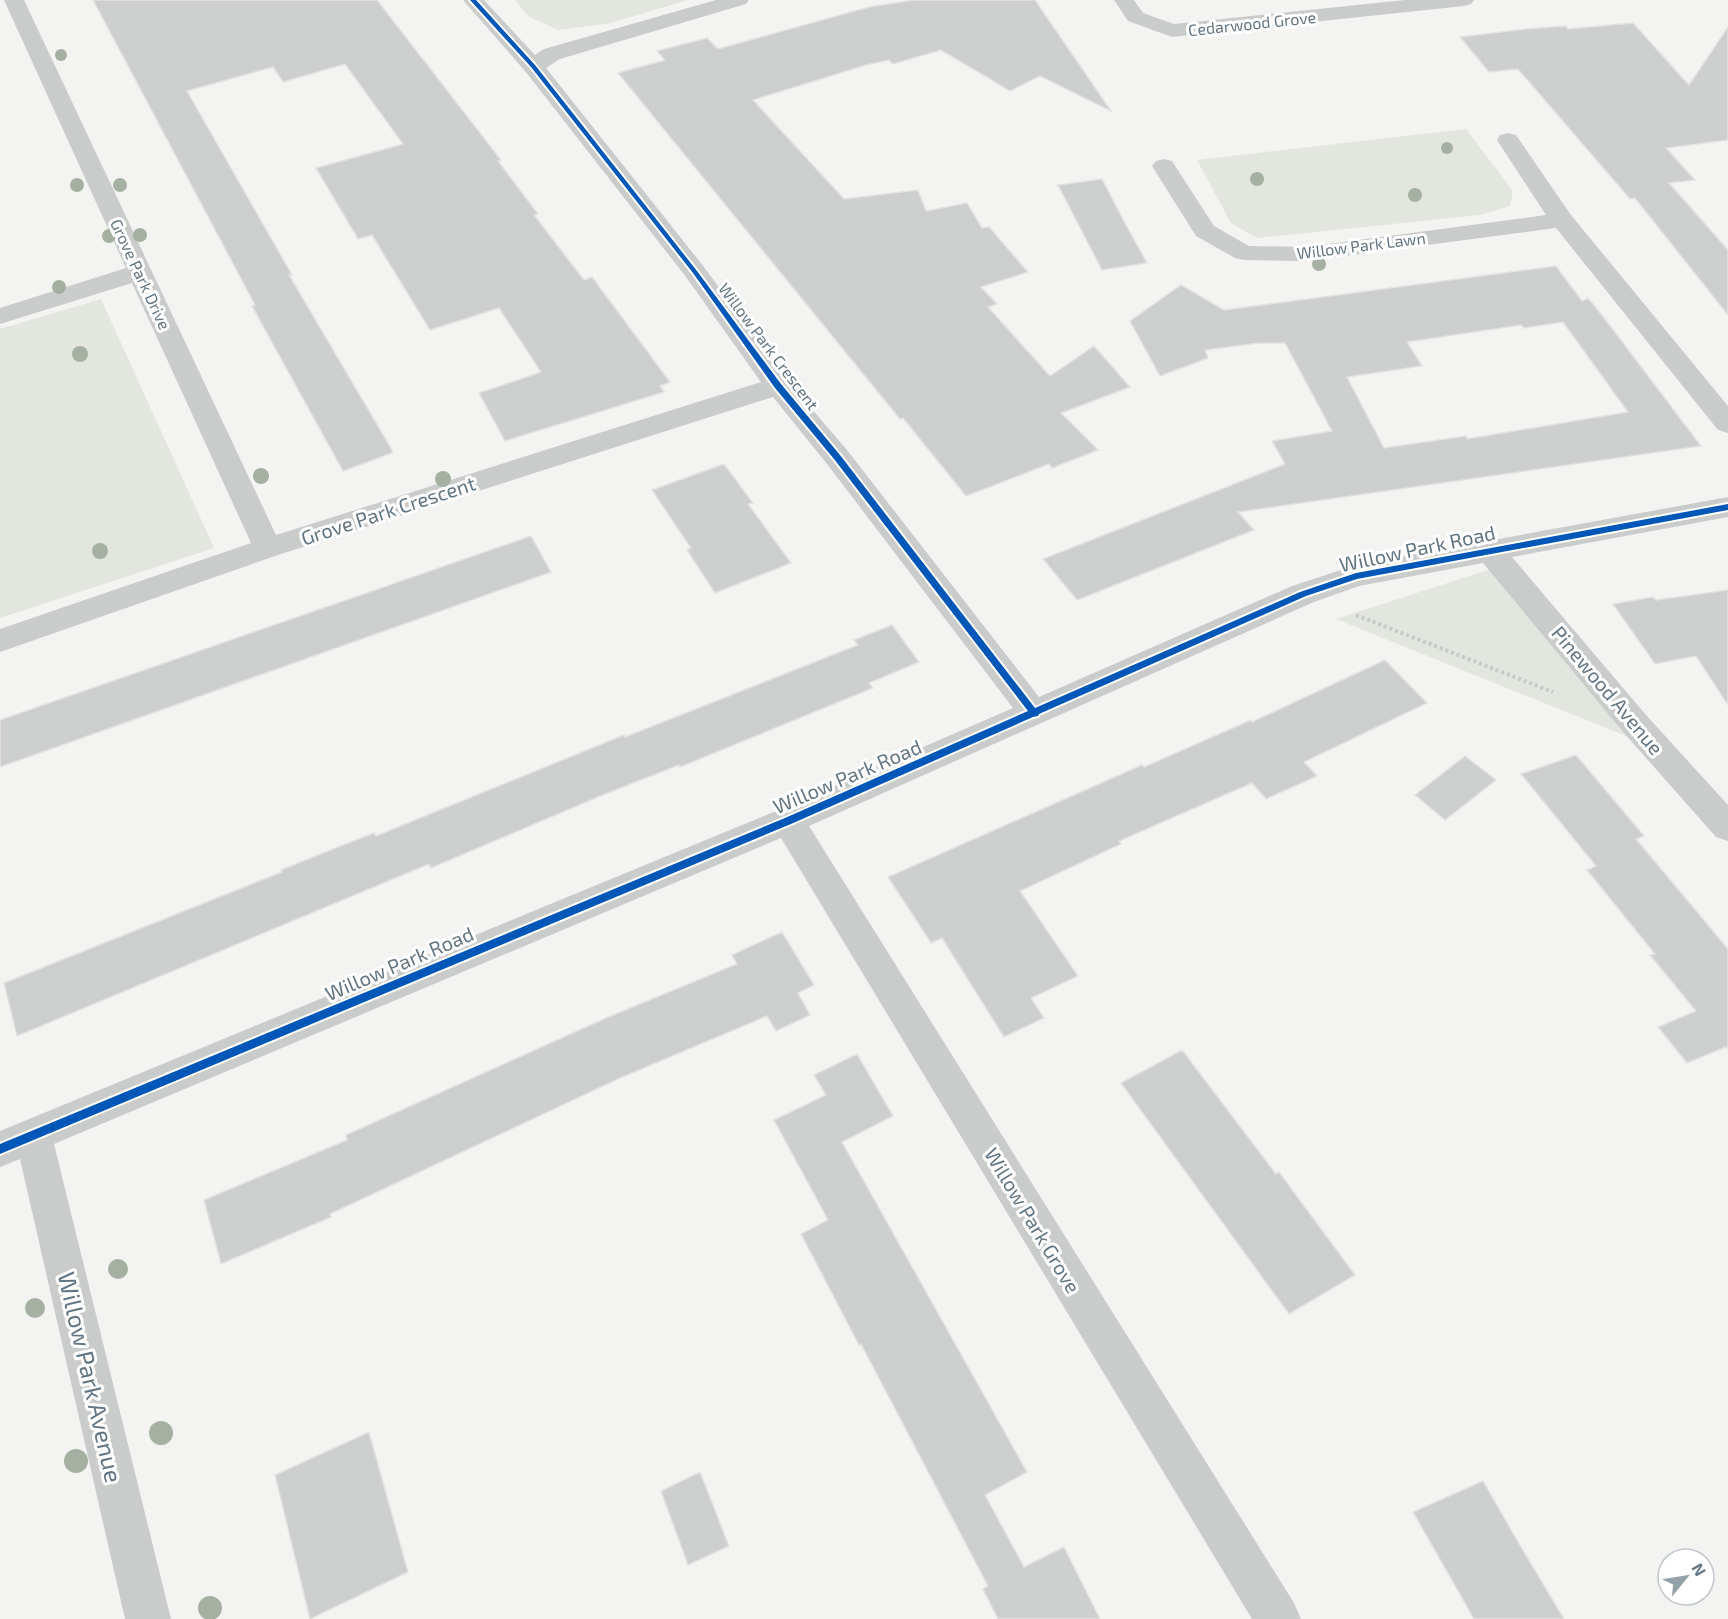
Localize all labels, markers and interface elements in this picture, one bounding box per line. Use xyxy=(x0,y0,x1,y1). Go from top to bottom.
street label: Cedarwood Grove xyxy=(1187,7,1317,39)
street label: Grove Park Drive xyxy=(107,216,175,332)
street label: Willow Park Lawn xyxy=(1295,228,1427,262)
street label: Willow Park Crescent xyxy=(715,279,823,413)
street label: Grove Park Crescent xyxy=(298,470,479,550)
street label: Willow Park Road xyxy=(1337,520,1497,576)
street label: Pinewood Avenue xyxy=(1547,621,1669,759)
street label: Willow Park Road xyxy=(769,734,925,818)
street label: Willow Park Road xyxy=(321,921,477,1005)
street label: Willow Park Grove xyxy=(980,1143,1086,1297)
street label: Willow Park Avenue xyxy=(53,1269,129,1485)
north arrow xyxy=(1656,1547,1716,1607)
text: N xyxy=(1688,1559,1711,1579)

